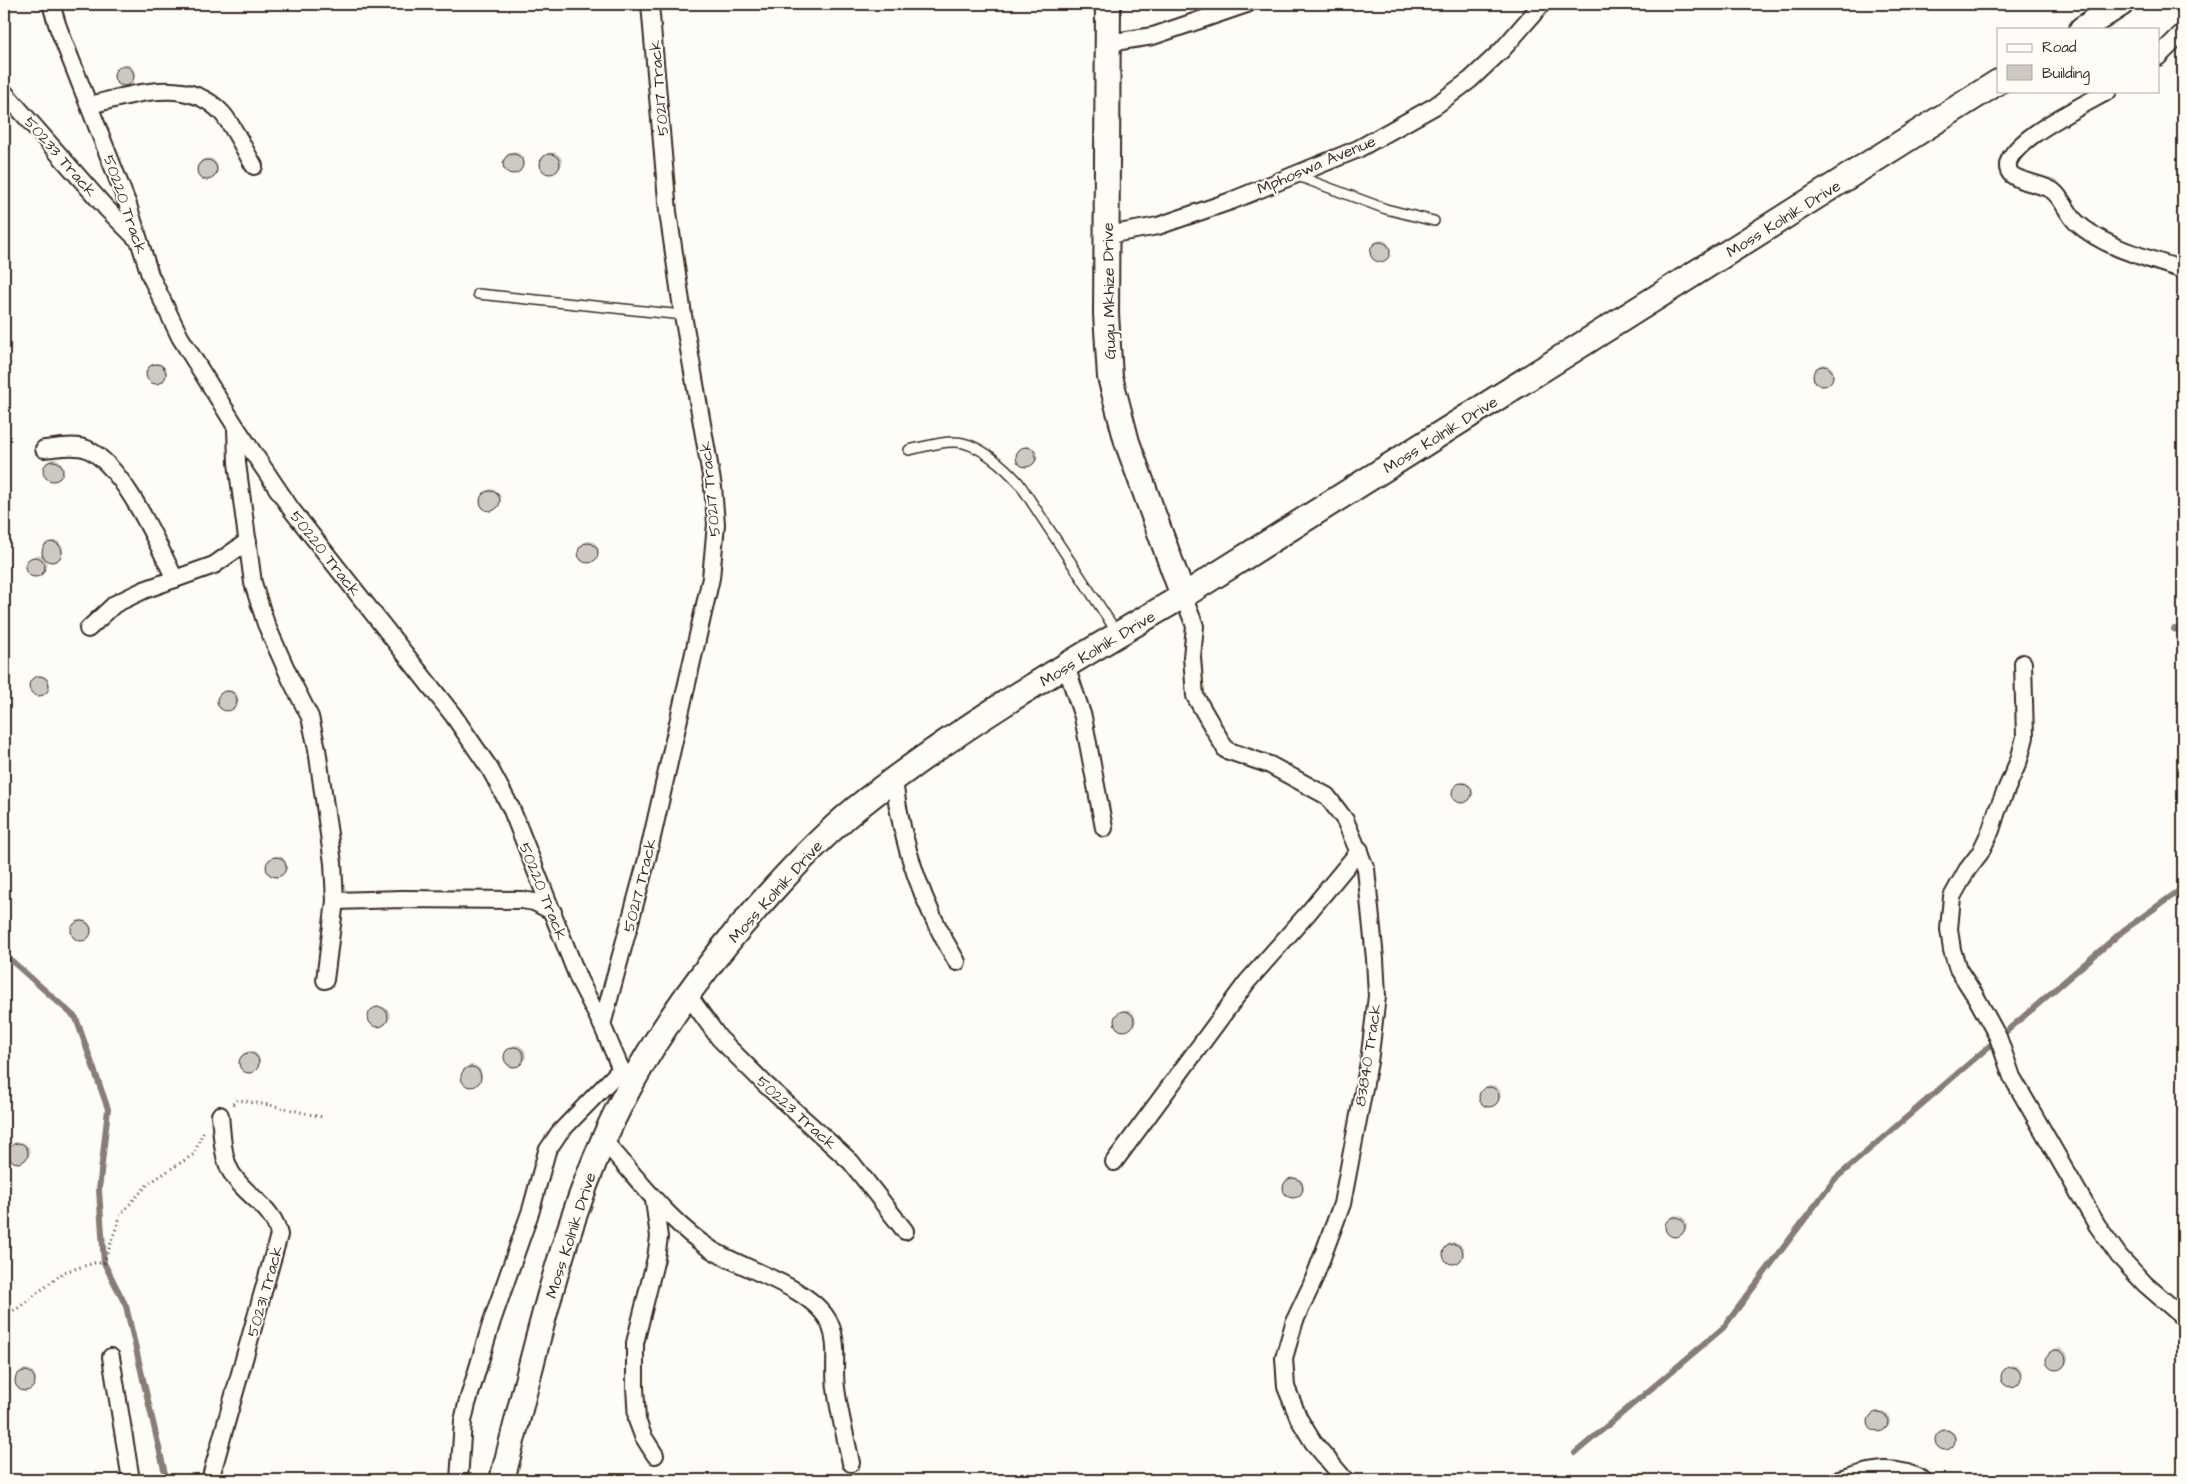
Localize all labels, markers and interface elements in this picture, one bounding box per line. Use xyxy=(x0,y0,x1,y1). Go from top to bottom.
legend xyxy=(1997,28,2160,92)
text: Road xyxy=(2042,37,2077,58)
street label: 50217 Track xyxy=(644,39,674,137)
text: Building xyxy=(2042,63,2090,85)
street label: 50233 Track xyxy=(19,112,102,202)
street label: Mphoswa Avenue xyxy=(1254,130,1379,200)
street label: 50220 Track xyxy=(98,152,152,257)
street label: Moss Kolnik Drive xyxy=(1722,175,1845,263)
street label: Gugu Mkhize Drive xyxy=(1097,222,1122,360)
street label: Moss Kolnik Drive xyxy=(1379,391,1502,479)
street label: 50217 Track xyxy=(694,440,726,538)
street label: 50220 Track xyxy=(285,506,366,601)
street label: Moss Kolnik Drive xyxy=(1036,605,1160,692)
street label: Moss Kolnik Drive xyxy=(724,835,828,948)
street label: 50217 Track xyxy=(618,836,662,934)
street label: 50220 Track xyxy=(514,839,573,943)
street label: 83840 Track xyxy=(1349,1002,1387,1108)
street label: 50223 Track xyxy=(751,1071,841,1155)
street label: Moss Kolnik Drive xyxy=(540,1169,602,1301)
street label: 50231 Track xyxy=(241,1243,289,1340)

